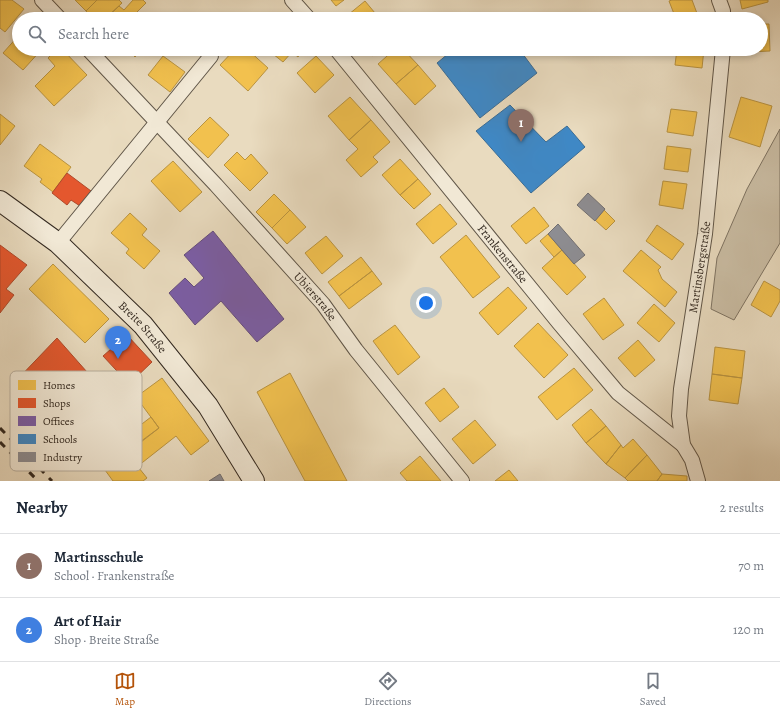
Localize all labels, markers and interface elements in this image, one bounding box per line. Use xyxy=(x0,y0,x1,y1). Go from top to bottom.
search box xyxy=(12,12,768,56)
icon: search xyxy=(26,23,48,45)
text: Search here xyxy=(58,24,129,44)
pin: 1 xyxy=(508,109,534,142)
street label: Frankenstraße xyxy=(474,221,531,287)
street label: Martinsbergstraße xyxy=(685,221,714,314)
street label: Ubierstraße xyxy=(290,269,340,324)
your location xyxy=(416,293,436,313)
street label: Breite Straße xyxy=(115,298,170,356)
pin: 2 xyxy=(105,326,131,359)
legend xyxy=(10,371,142,471)
text: Homes xyxy=(43,378,75,393)
text: Shops xyxy=(43,396,70,411)
text: Offices xyxy=(43,414,74,429)
text: Schools xyxy=(43,432,77,447)
text: Industry xyxy=(43,450,82,465)
text: Nearby xyxy=(16,496,67,519)
text: 2 results xyxy=(720,499,764,516)
text: Martinsschule xyxy=(54,547,144,567)
text: 1 xyxy=(27,557,31,574)
text: 70 m xyxy=(738,557,764,574)
text: School · Frankenstraße xyxy=(54,567,174,584)
text: Art of Hair xyxy=(54,611,121,631)
text: 2 xyxy=(26,621,32,638)
text: 120 m xyxy=(733,621,764,638)
text: Shop · Breite Straße xyxy=(54,631,159,648)
tab: Map xyxy=(114,670,136,709)
tab: Directions xyxy=(364,670,412,709)
tab: Saved xyxy=(640,670,666,709)

